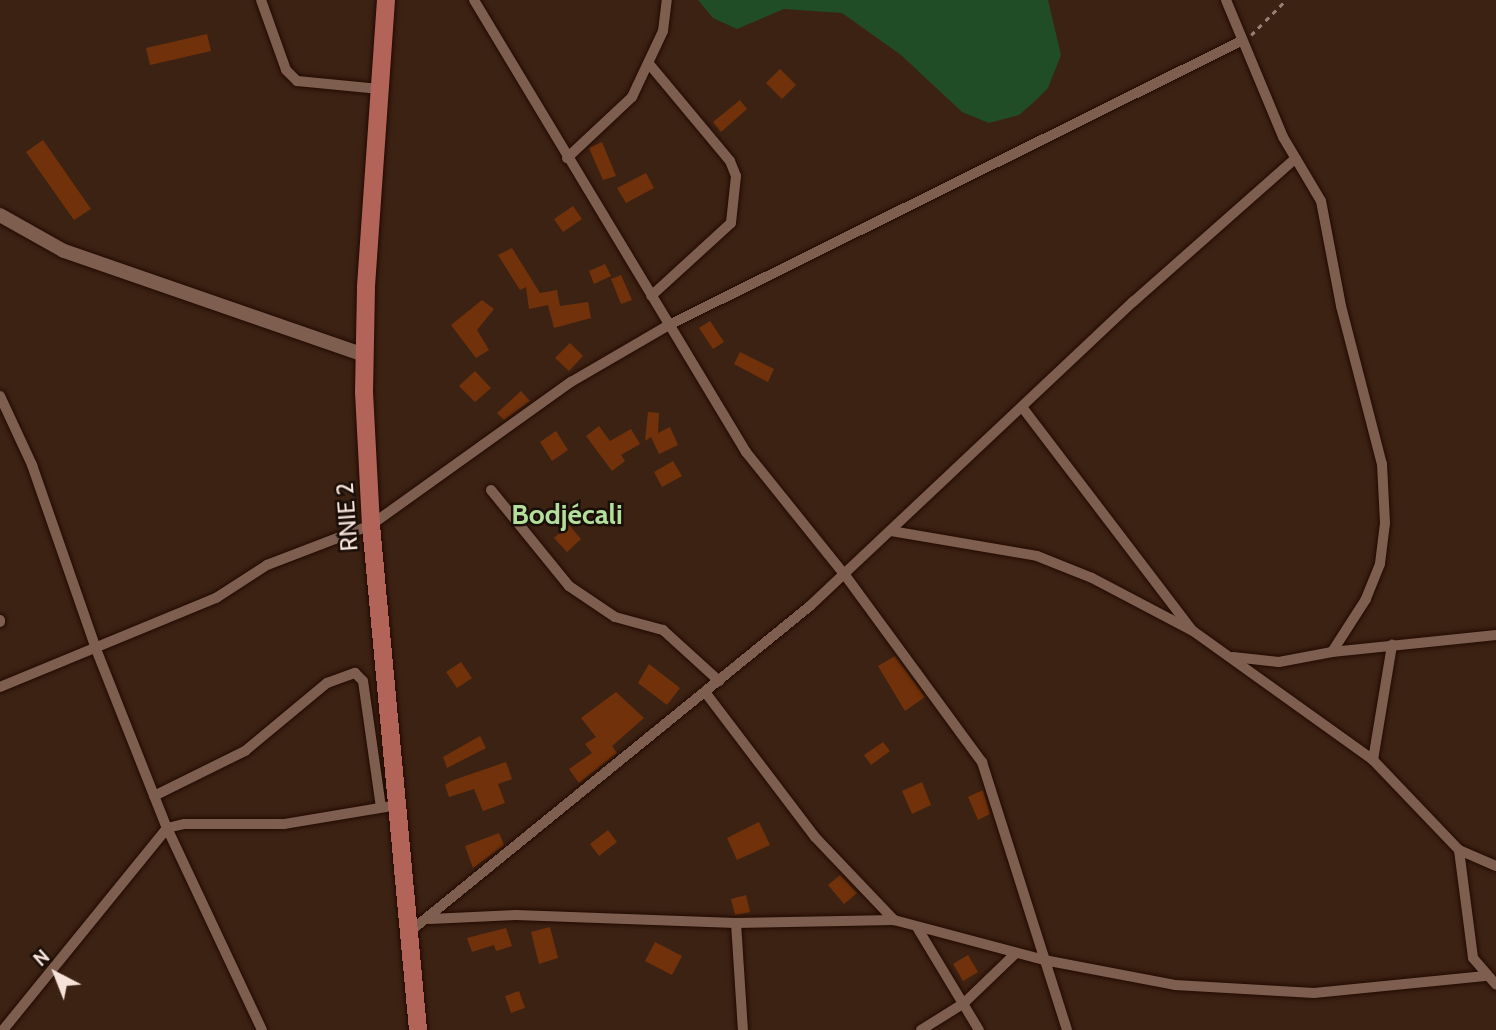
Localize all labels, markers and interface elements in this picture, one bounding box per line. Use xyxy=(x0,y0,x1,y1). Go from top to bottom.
street label: RNIE 2 xyxy=(330,482,364,552)
district label: Bodjécali xyxy=(511,497,623,531)
north arrow xyxy=(21,939,91,1009)
text: N xyxy=(29,945,54,971)

